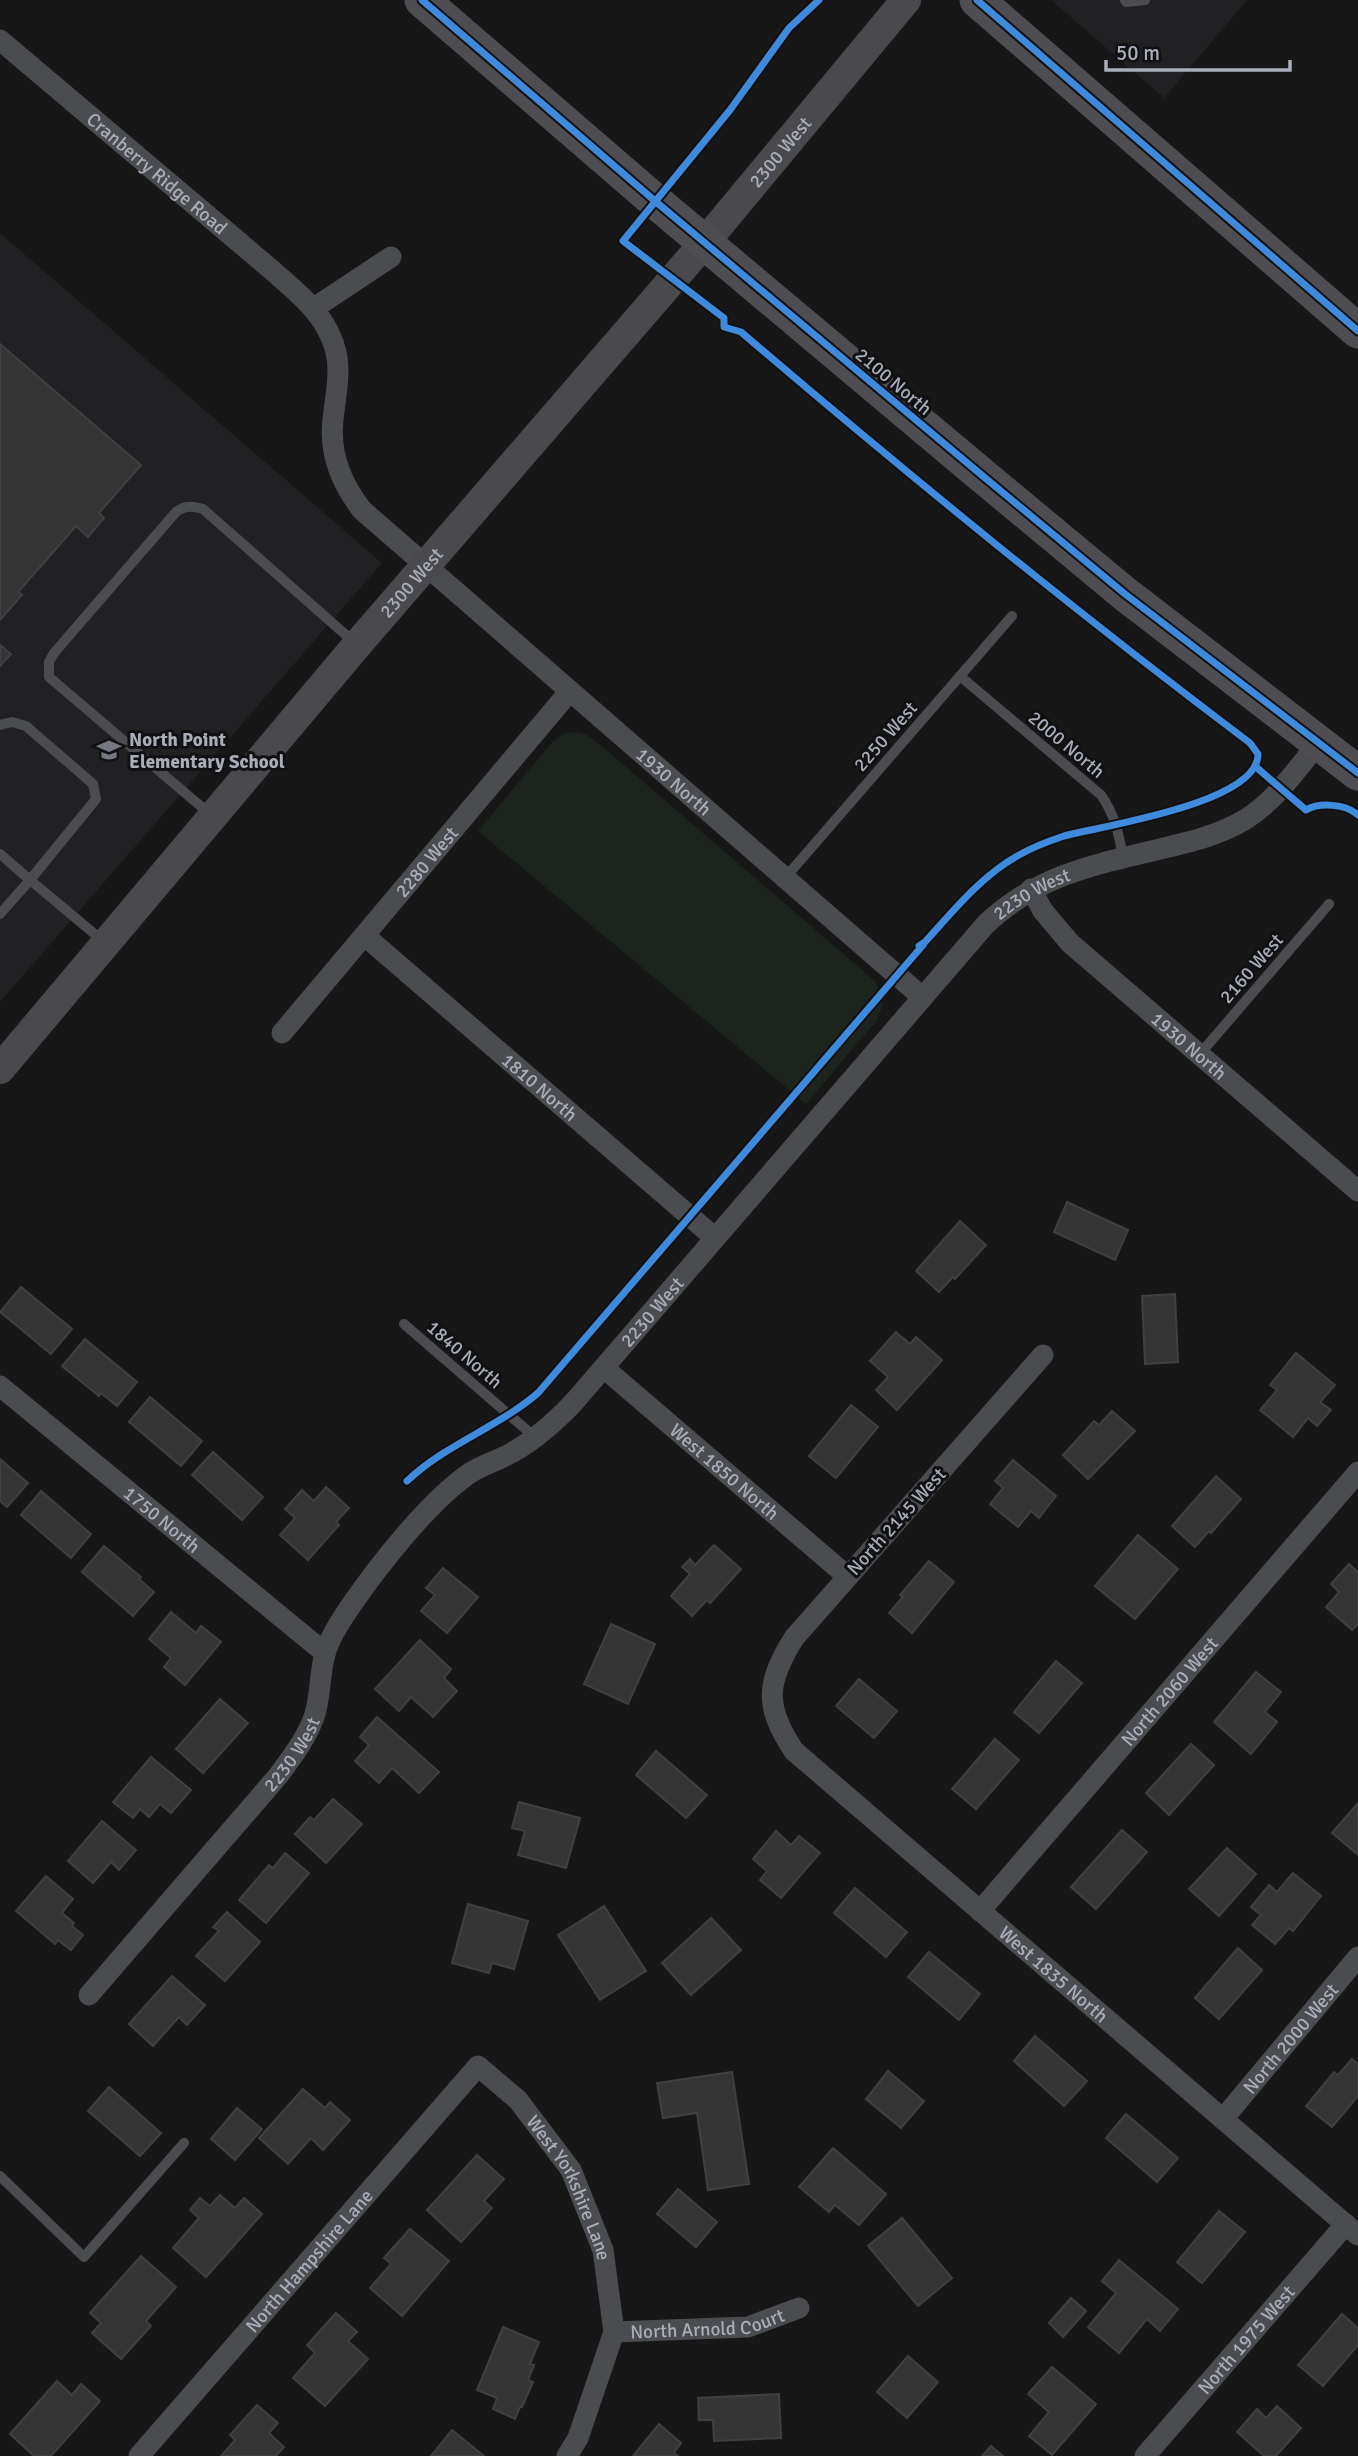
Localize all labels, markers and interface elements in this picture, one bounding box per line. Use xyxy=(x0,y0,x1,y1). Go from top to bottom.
scale bar xyxy=(1106,28,1290,72)
text: 50 m xyxy=(1116,40,1160,66)
street label: Cranberry Ridge Road xyxy=(81,108,232,240)
street label: 2300 West xyxy=(744,112,817,193)
street label: 2100 North xyxy=(850,343,936,421)
street label: 2300 West xyxy=(375,543,449,623)
street label: 2250 West xyxy=(849,696,923,777)
street label: 2000 North xyxy=(1023,706,1109,784)
place label: North Point Elementary School xyxy=(129,728,285,774)
school or university icon: North Point Elementary School xyxy=(95,736,123,764)
street label: 1930 North xyxy=(631,743,716,821)
street label: 2280 West xyxy=(390,822,464,903)
street label: 2230 West xyxy=(988,863,1074,926)
street label: 2160 West xyxy=(1215,928,1289,1009)
street label: 1930 North xyxy=(1146,1007,1231,1086)
street label: 1810 North xyxy=(496,1048,582,1127)
street label: 2230 West xyxy=(616,1272,690,1352)
street label: 1840 North xyxy=(422,1315,507,1394)
street label: West 1850 North xyxy=(664,1419,784,1526)
street label: North 2145 West xyxy=(842,1463,952,1580)
street label: 1750 North xyxy=(118,1481,205,1559)
street label: North 2060 West xyxy=(1116,1632,1224,1751)
street label: 2230 West xyxy=(259,1714,326,1797)
street label: West 1835 North xyxy=(994,1921,1113,2028)
street label: North 2000 West xyxy=(1238,1979,1344,2099)
street label: West Yorkshire Lane xyxy=(521,2111,615,2262)
street label: North Hampshire Lane xyxy=(241,2184,379,2338)
street label: North 1975 West xyxy=(1193,2281,1301,2400)
street label: North Arnold Court xyxy=(630,2303,788,2344)

